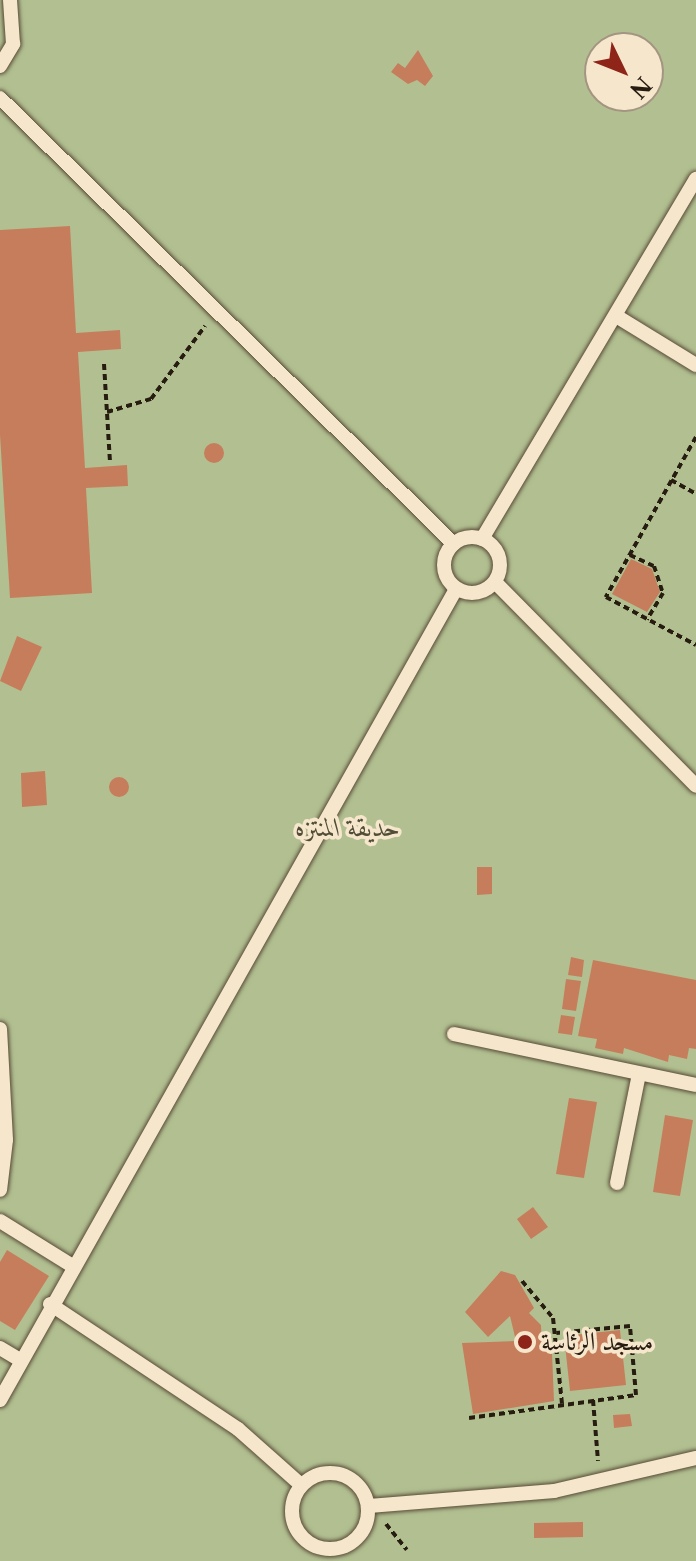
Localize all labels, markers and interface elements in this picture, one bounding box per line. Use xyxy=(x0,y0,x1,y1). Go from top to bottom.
north arrow xyxy=(584,32,664,112)
text: N xyxy=(624,71,657,104)
park label: حديقة المنتزه xyxy=(296,812,400,844)
place label: مسجد الرئاسة xyxy=(541,1326,653,1358)
marker: مسجد الرئاسة xyxy=(516,1333,534,1351)

